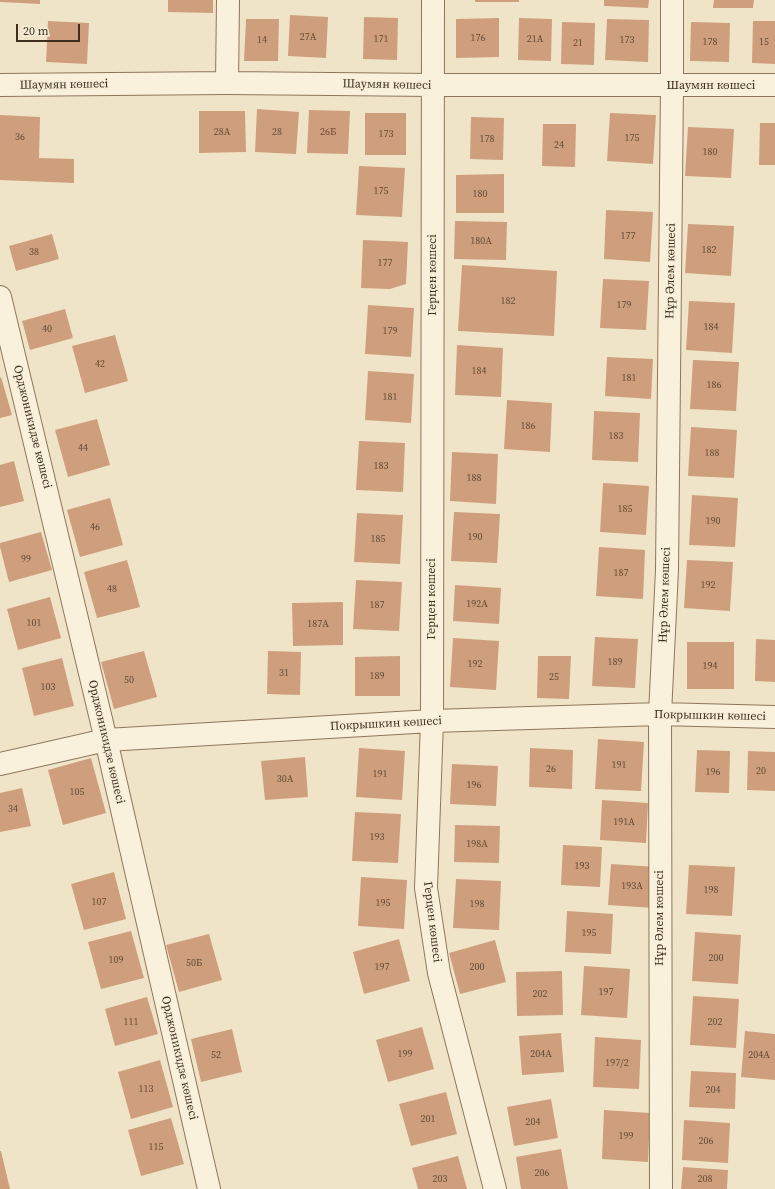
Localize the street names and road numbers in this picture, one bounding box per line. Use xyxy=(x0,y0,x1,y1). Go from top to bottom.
street label: Шаумян көшесі xyxy=(19,77,109,93)
street label: Шаумян көшесі xyxy=(342,77,432,93)
street label: Шаумян көшесі xyxy=(667,79,755,93)
street label: Нұр Әлем көшесі xyxy=(663,223,679,319)
street label: Герцен көшесі xyxy=(426,234,440,316)
street label: Орджоникидзе көшесі xyxy=(10,364,54,490)
street label: Нұр Әлем көшесі xyxy=(656,547,674,643)
street label: Герцен көшесі xyxy=(425,558,439,640)
street label: Орджоникидзе көшесі xyxy=(85,679,127,805)
street label: Покрышкин көшесі xyxy=(654,708,766,724)
street label: Покрышкин көшесі xyxy=(330,714,442,734)
street label: Нұр Әлем көшесі xyxy=(653,870,667,966)
street label: Герцен көшесі xyxy=(420,881,444,963)
street label: Орджоникидзе көшесі xyxy=(158,995,200,1121)

